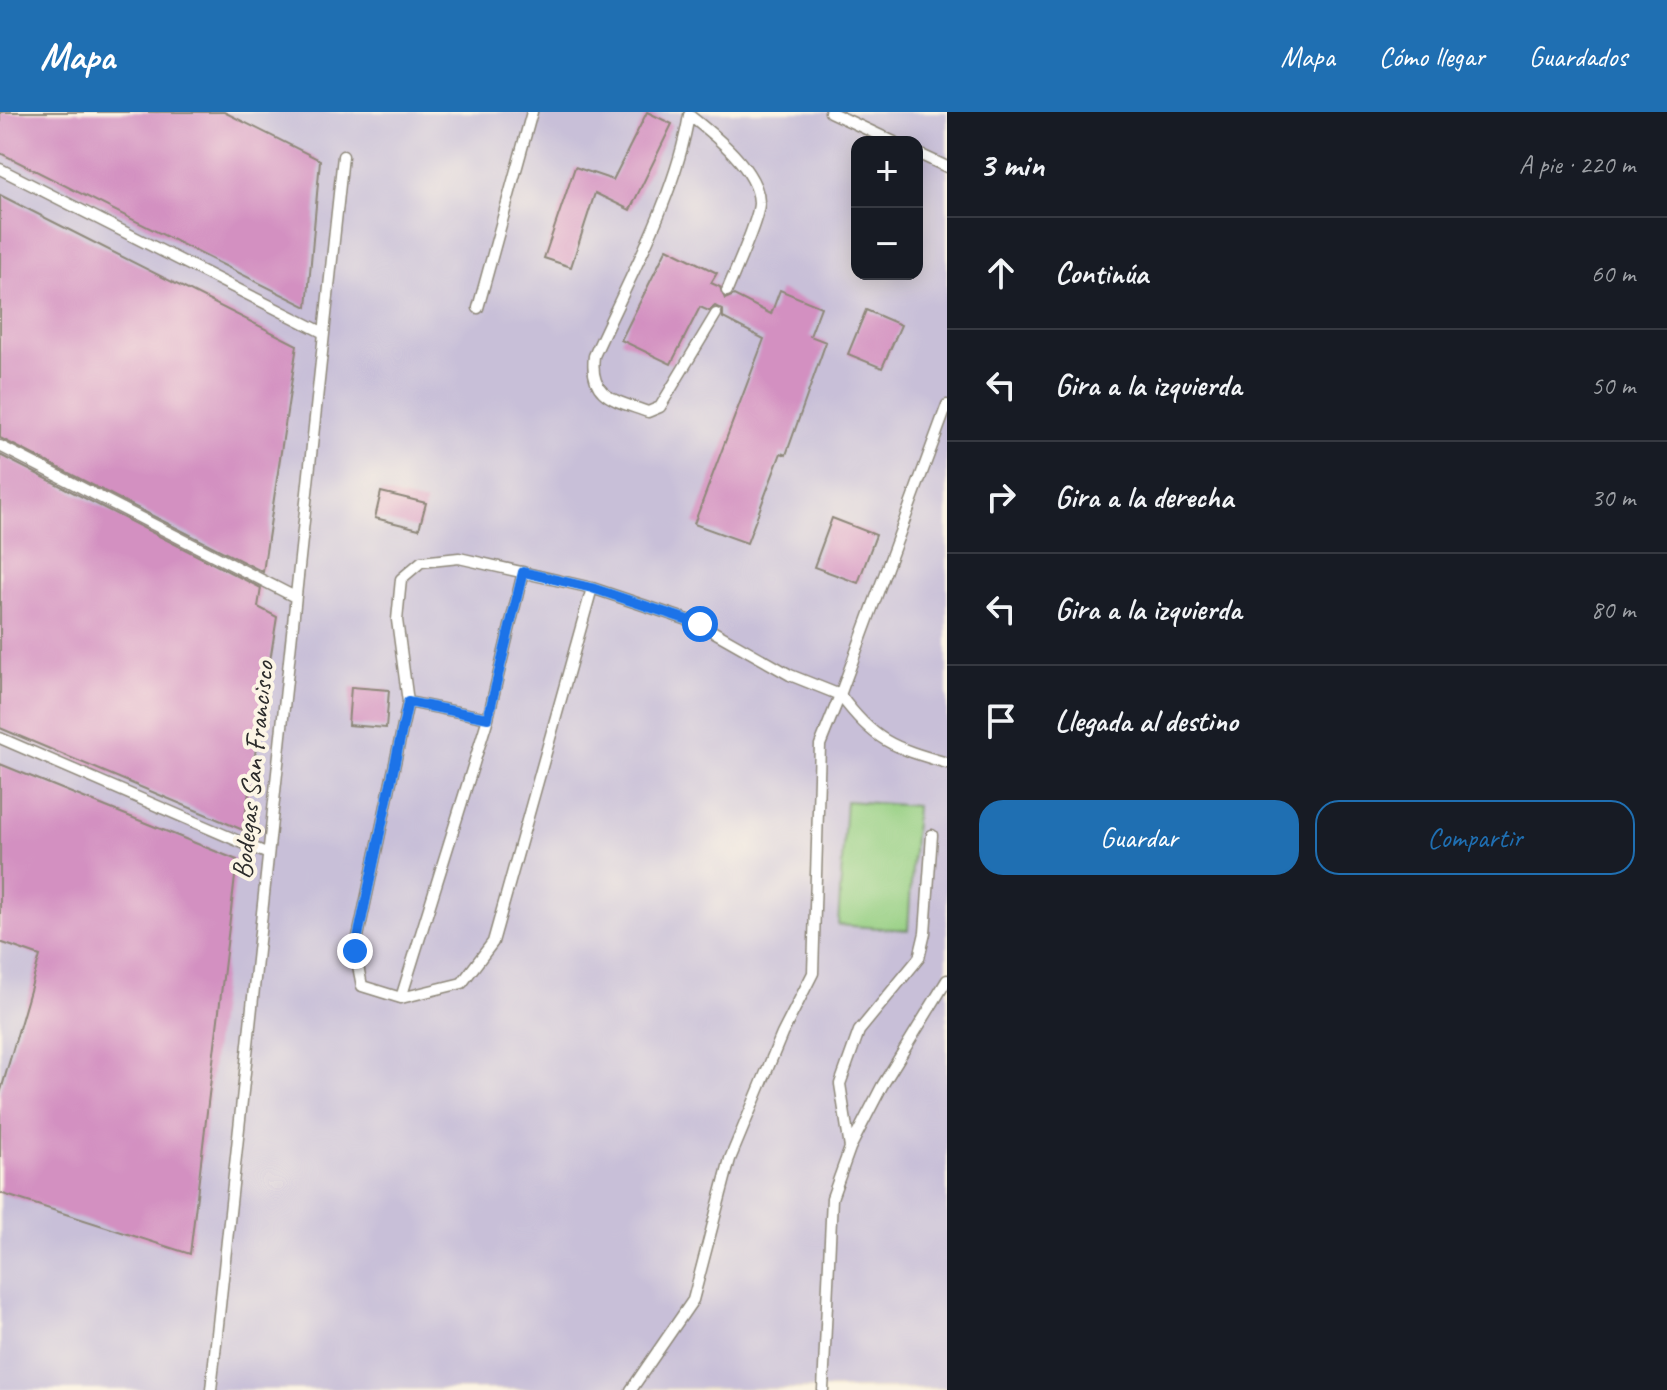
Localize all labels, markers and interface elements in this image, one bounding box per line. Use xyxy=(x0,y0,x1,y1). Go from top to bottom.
text: Mapa xyxy=(40,33,115,80)
text: Mapa xyxy=(1280,39,1335,74)
text: Cómo llegar xyxy=(1379,39,1485,74)
text: Guardados xyxy=(1529,39,1627,74)
map controls xyxy=(851,136,923,280)
button: + xyxy=(851,136,923,208)
text: 3 min xyxy=(979,143,1044,186)
text: A pie · 220 m xyxy=(1519,148,1635,181)
button: − xyxy=(851,208,923,280)
icon: ahead xyxy=(979,251,1023,295)
text: Continúa xyxy=(1055,254,1148,292)
text: 60 m xyxy=(1591,257,1635,290)
icon: left xyxy=(979,363,1023,407)
text: Gira a la izquierda xyxy=(1055,366,1241,404)
text: 50 m xyxy=(1591,369,1635,402)
icon: right xyxy=(979,475,1023,519)
text: Gira a la derecha xyxy=(1055,478,1233,516)
text: 30 m xyxy=(1591,481,1635,514)
icon: left xyxy=(979,587,1023,631)
text: Gira a la izquierda xyxy=(1055,590,1241,628)
text: 80 m xyxy=(1591,593,1635,626)
route start xyxy=(682,606,718,642)
street label: Bodegas San Francisco xyxy=(224,657,282,881)
icon: arrive xyxy=(979,699,1023,743)
text: Llegada al destino xyxy=(1055,702,1238,740)
button: Guardar xyxy=(979,800,1299,875)
button: Compartir xyxy=(1315,800,1635,875)
route end xyxy=(337,933,373,969)

